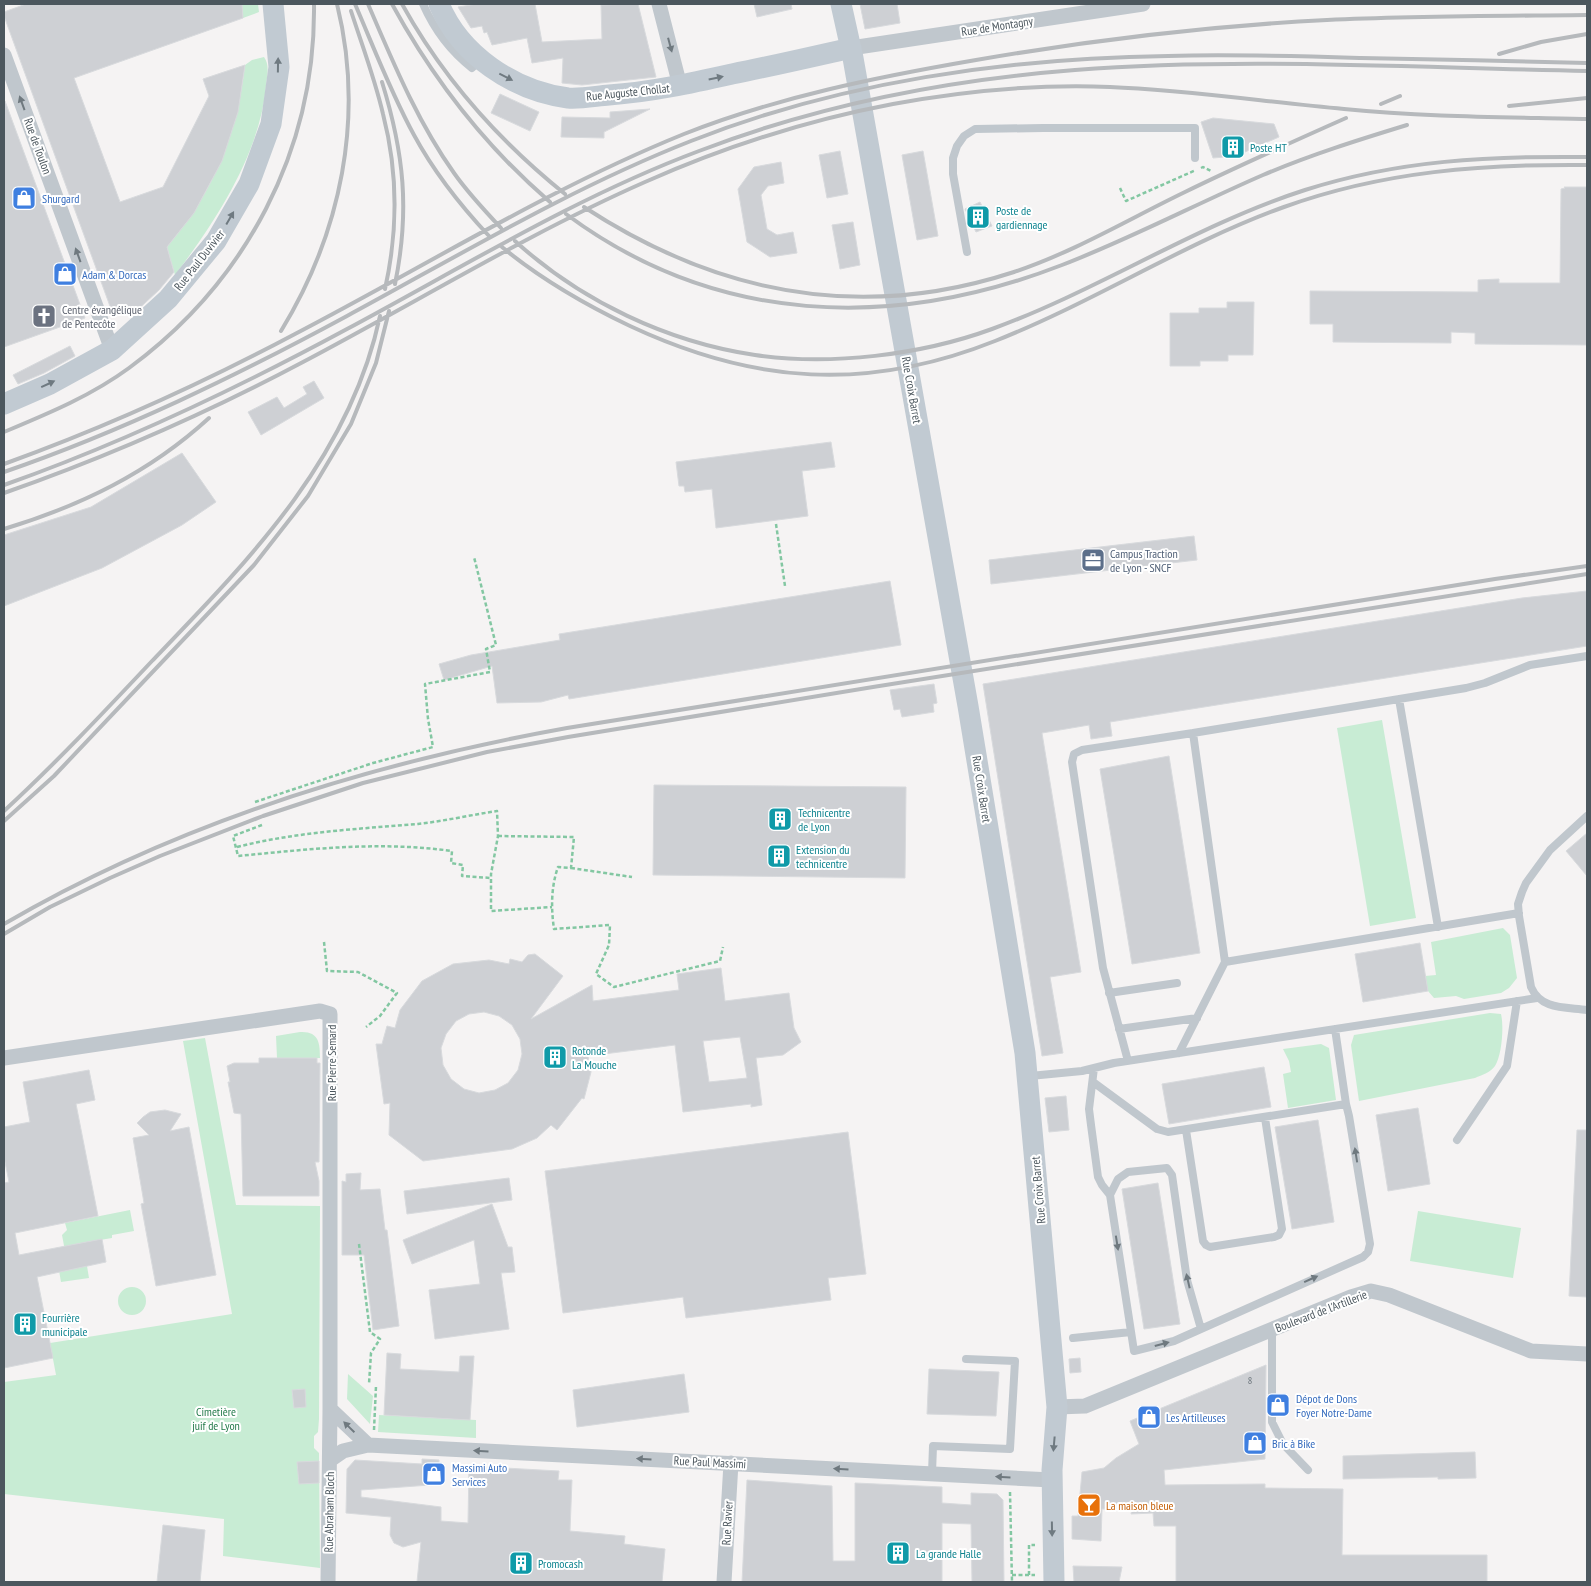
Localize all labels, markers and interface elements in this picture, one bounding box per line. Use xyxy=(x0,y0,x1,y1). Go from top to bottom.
street label: Rue de Montagny xyxy=(960,13,1034,39)
one-way arrow xyxy=(666,37,674,52)
one-way arrow xyxy=(274,57,282,73)
one-way arrow xyxy=(499,73,514,81)
one-way arrow xyxy=(708,74,723,82)
street label: Rue Auguste Chollat xyxy=(586,80,671,104)
one-way arrow xyxy=(17,96,25,110)
street label: Rue de Toulon xyxy=(21,116,55,176)
building icon: Poste HT xyxy=(1220,134,1246,160)
place label: Poste HT xyxy=(1250,140,1287,155)
shop icon: Shurgard xyxy=(11,185,37,211)
place label: Shurgard xyxy=(42,191,79,206)
place label: Poste de gardiennage xyxy=(996,203,1048,232)
building icon: Poste de gardiennage xyxy=(965,204,991,230)
one-way arrow xyxy=(225,211,234,225)
street label: Rue Paul Duvivier xyxy=(171,226,228,293)
one-way arrow xyxy=(74,247,82,262)
shop icon: Adam & Dorcas xyxy=(52,261,78,287)
place label: Adam & Dorcas xyxy=(82,267,146,282)
place label: Centre évangélique de Pentecôte xyxy=(62,302,142,331)
church icon: Centre évangélique de Pentecôte xyxy=(31,303,57,329)
street label: Rue Croix Barret xyxy=(899,356,925,425)
one-way arrow xyxy=(41,380,56,389)
place label: Campus Traction de Lyon - SNCF xyxy=(1110,546,1178,575)
office icon: Campus Traction de Lyon - SNCF xyxy=(1080,547,1106,573)
street label: Rue Croix Barret xyxy=(969,755,995,824)
place label: Technicentre de Lyon xyxy=(798,805,850,834)
building icon: Technicentre de Lyon xyxy=(767,806,793,832)
place label: Extension du technicentre xyxy=(796,842,850,871)
building icon: Extension du technicentre xyxy=(766,843,792,869)
street label: Rue Pierre Semard xyxy=(324,1025,339,1101)
place label: Rotonde La Mouche xyxy=(572,1043,617,1072)
building icon: Rotonde La Mouche xyxy=(542,1044,568,1070)
one-way arrow xyxy=(1351,1146,1359,1162)
street label: Rue Croix Barret xyxy=(1028,1155,1048,1224)
one-way arrow xyxy=(1114,1235,1122,1251)
one-way arrow xyxy=(1184,1274,1192,1289)
one-way arrow xyxy=(1304,1275,1318,1283)
street label: Boulevard de l'Artillerie xyxy=(1273,1287,1369,1335)
place label: Fourrière municipale xyxy=(42,1310,88,1339)
building icon: Fourrière municipale xyxy=(12,1311,38,1337)
one-way arrow xyxy=(1154,1340,1169,1348)
house number: 8 xyxy=(1248,1374,1252,1387)
place label: Dépot de Dons Foyer Notre-Dame xyxy=(1296,1391,1372,1420)
shop icon: Dépot de Dons Foyer Notre-Dame xyxy=(1265,1392,1291,1418)
park label: Cimetière juif de Lyon xyxy=(192,1404,240,1433)
shop icon: Les Artilleuses xyxy=(1136,1404,1162,1430)
place label: Les Artilleuses xyxy=(1166,1410,1226,1425)
one-way arrow xyxy=(343,1421,355,1433)
shop icon: Bric à Bike xyxy=(1242,1430,1268,1456)
one-way arrow xyxy=(1049,1436,1057,1452)
place label: Bric à Bike xyxy=(1272,1436,1315,1451)
one-way arrow xyxy=(473,1446,489,1454)
street label: Rue Paul Massimi xyxy=(673,1453,747,1471)
one-way arrow xyxy=(635,1454,651,1462)
place label: Massimi Auto Services xyxy=(452,1460,507,1489)
shop icon: Massimi Auto Services xyxy=(421,1461,447,1487)
one-way arrow xyxy=(833,1464,849,1472)
street label: Rue Abraham Bloch xyxy=(321,1472,337,1552)
one-way arrow xyxy=(995,1472,1011,1480)
bar icon: La maison bleue xyxy=(1076,1492,1102,1518)
place label: La maison bleue xyxy=(1106,1498,1174,1513)
street label: Rue Ravier xyxy=(718,1500,736,1546)
one-way arrow xyxy=(1049,1521,1057,1537)
building icon: La grande Halle xyxy=(885,1540,911,1566)
place label: La grande Halle xyxy=(916,1546,981,1561)
building icon: Promocash xyxy=(508,1550,534,1576)
place label: Promocash xyxy=(538,1556,583,1571)

